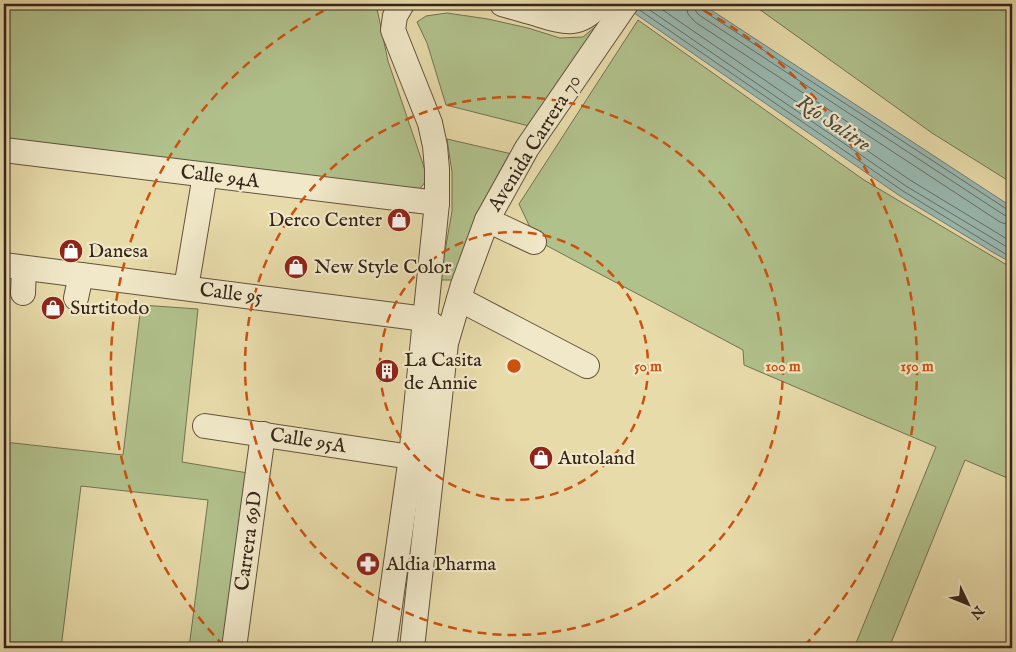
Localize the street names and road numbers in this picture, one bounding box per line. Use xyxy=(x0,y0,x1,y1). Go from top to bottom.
street label: Avenida Carrera 70 xyxy=(482,70,587,217)
street label: Calle 94A xyxy=(179,160,261,194)
street label: Calle 95 xyxy=(198,278,264,310)
street label: Calle 95A xyxy=(268,423,348,459)
street label: Carrera 69D xyxy=(230,490,268,592)

